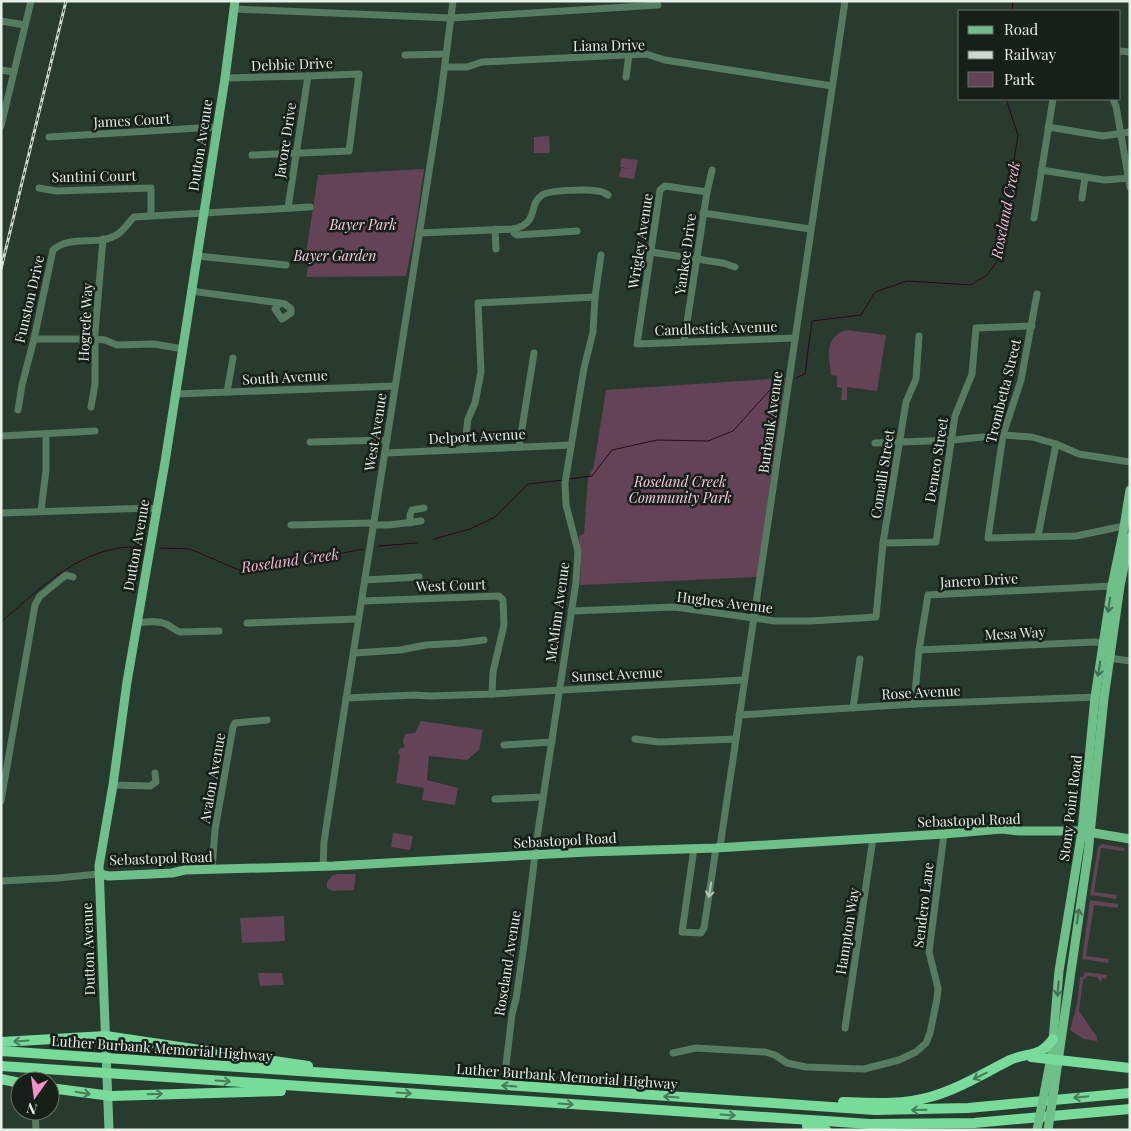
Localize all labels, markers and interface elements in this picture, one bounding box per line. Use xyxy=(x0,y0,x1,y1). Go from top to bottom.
legend xyxy=(958,10,1121,100)
text: Road xyxy=(1004,19,1038,39)
street label: Liana Drive xyxy=(573,35,645,55)
text: Railway xyxy=(1004,44,1057,64)
street label: Debbie Drive xyxy=(251,53,333,75)
text: Park xyxy=(1004,69,1036,89)
street label: Dutton Avenue xyxy=(183,98,217,192)
street label: Javore Drive xyxy=(269,101,300,180)
street label: James Court xyxy=(92,108,172,132)
water label: Roseland Creek xyxy=(986,159,1024,261)
street label: Santini Court xyxy=(52,166,137,186)
street label: Wrigley Avenue xyxy=(623,192,657,291)
street label: Yankee Drive xyxy=(670,212,700,297)
park label: Bayer Park xyxy=(328,215,397,234)
park label: Bayer Garden xyxy=(292,246,377,265)
street label: Funston Drive xyxy=(10,253,48,345)
street label: Hogrefe Way xyxy=(73,282,97,362)
street label: Candlestick Avenue xyxy=(654,316,778,340)
street label: Trombetta Street xyxy=(981,336,1025,445)
street label: South Avenue xyxy=(242,365,328,389)
street label: Burbank Avenue xyxy=(753,370,787,474)
street label: West Avenue xyxy=(359,392,391,473)
street label: Demeo Street xyxy=(920,415,952,504)
street label: Delport Avenue xyxy=(428,424,526,448)
street label: Comalli Street xyxy=(866,427,899,520)
park label: Roseland Creek Community Park xyxy=(629,472,731,507)
street label: Dutton Avenue xyxy=(119,498,153,592)
water label: Roseland Creek xyxy=(239,543,341,577)
street label: McMinn Avenue xyxy=(541,561,573,663)
street label: Janero Drive xyxy=(939,568,1018,592)
street label: West Court xyxy=(415,574,487,596)
street label: Hughes Avenue xyxy=(676,587,774,617)
one-way arrow xyxy=(1104,597,1114,613)
street label: Mesa Way xyxy=(984,622,1046,644)
one-way arrow xyxy=(1094,661,1104,677)
street label: Sunset Avenue xyxy=(571,662,663,686)
street label: Rose Avenue xyxy=(881,680,961,704)
street label: Avalon Avenue xyxy=(195,731,229,826)
street label: Stony Point Road xyxy=(1054,754,1086,862)
street label: Sebastopol Road xyxy=(917,809,1021,831)
street label: Sebastopol Road xyxy=(513,828,617,852)
street label: Sebastopol Road xyxy=(109,847,213,869)
street label: Sendero Lane xyxy=(908,861,938,949)
one-way arrow xyxy=(705,881,715,897)
street label: Hampton Way xyxy=(831,886,863,976)
street label: Dutton Avenue xyxy=(77,902,99,996)
one-way arrow xyxy=(1073,908,1083,924)
street label: Roseland Avenue xyxy=(489,909,525,1017)
one-way arrow xyxy=(1053,981,1063,997)
street label: Luther Burbank Memorial Highway xyxy=(51,1031,273,1065)
one-way arrow xyxy=(13,1036,29,1046)
street label: Luther Burbank Memorial Highway xyxy=(456,1059,678,1093)
north arrow xyxy=(10,1071,60,1121)
one-way arrow xyxy=(973,1072,988,1081)
one-way arrow xyxy=(215,1076,231,1085)
one-way arrow xyxy=(501,1081,517,1090)
one-way arrow xyxy=(75,1088,91,1098)
one-way arrow xyxy=(395,1089,411,1098)
one-way arrow xyxy=(147,1090,163,1099)
one-way arrow xyxy=(663,1092,679,1102)
one-way arrow xyxy=(1074,1093,1090,1102)
text: N xyxy=(25,1099,39,1120)
one-way arrow xyxy=(557,1100,573,1109)
one-way arrow xyxy=(912,1106,928,1115)
one-way arrow xyxy=(720,1111,736,1120)

